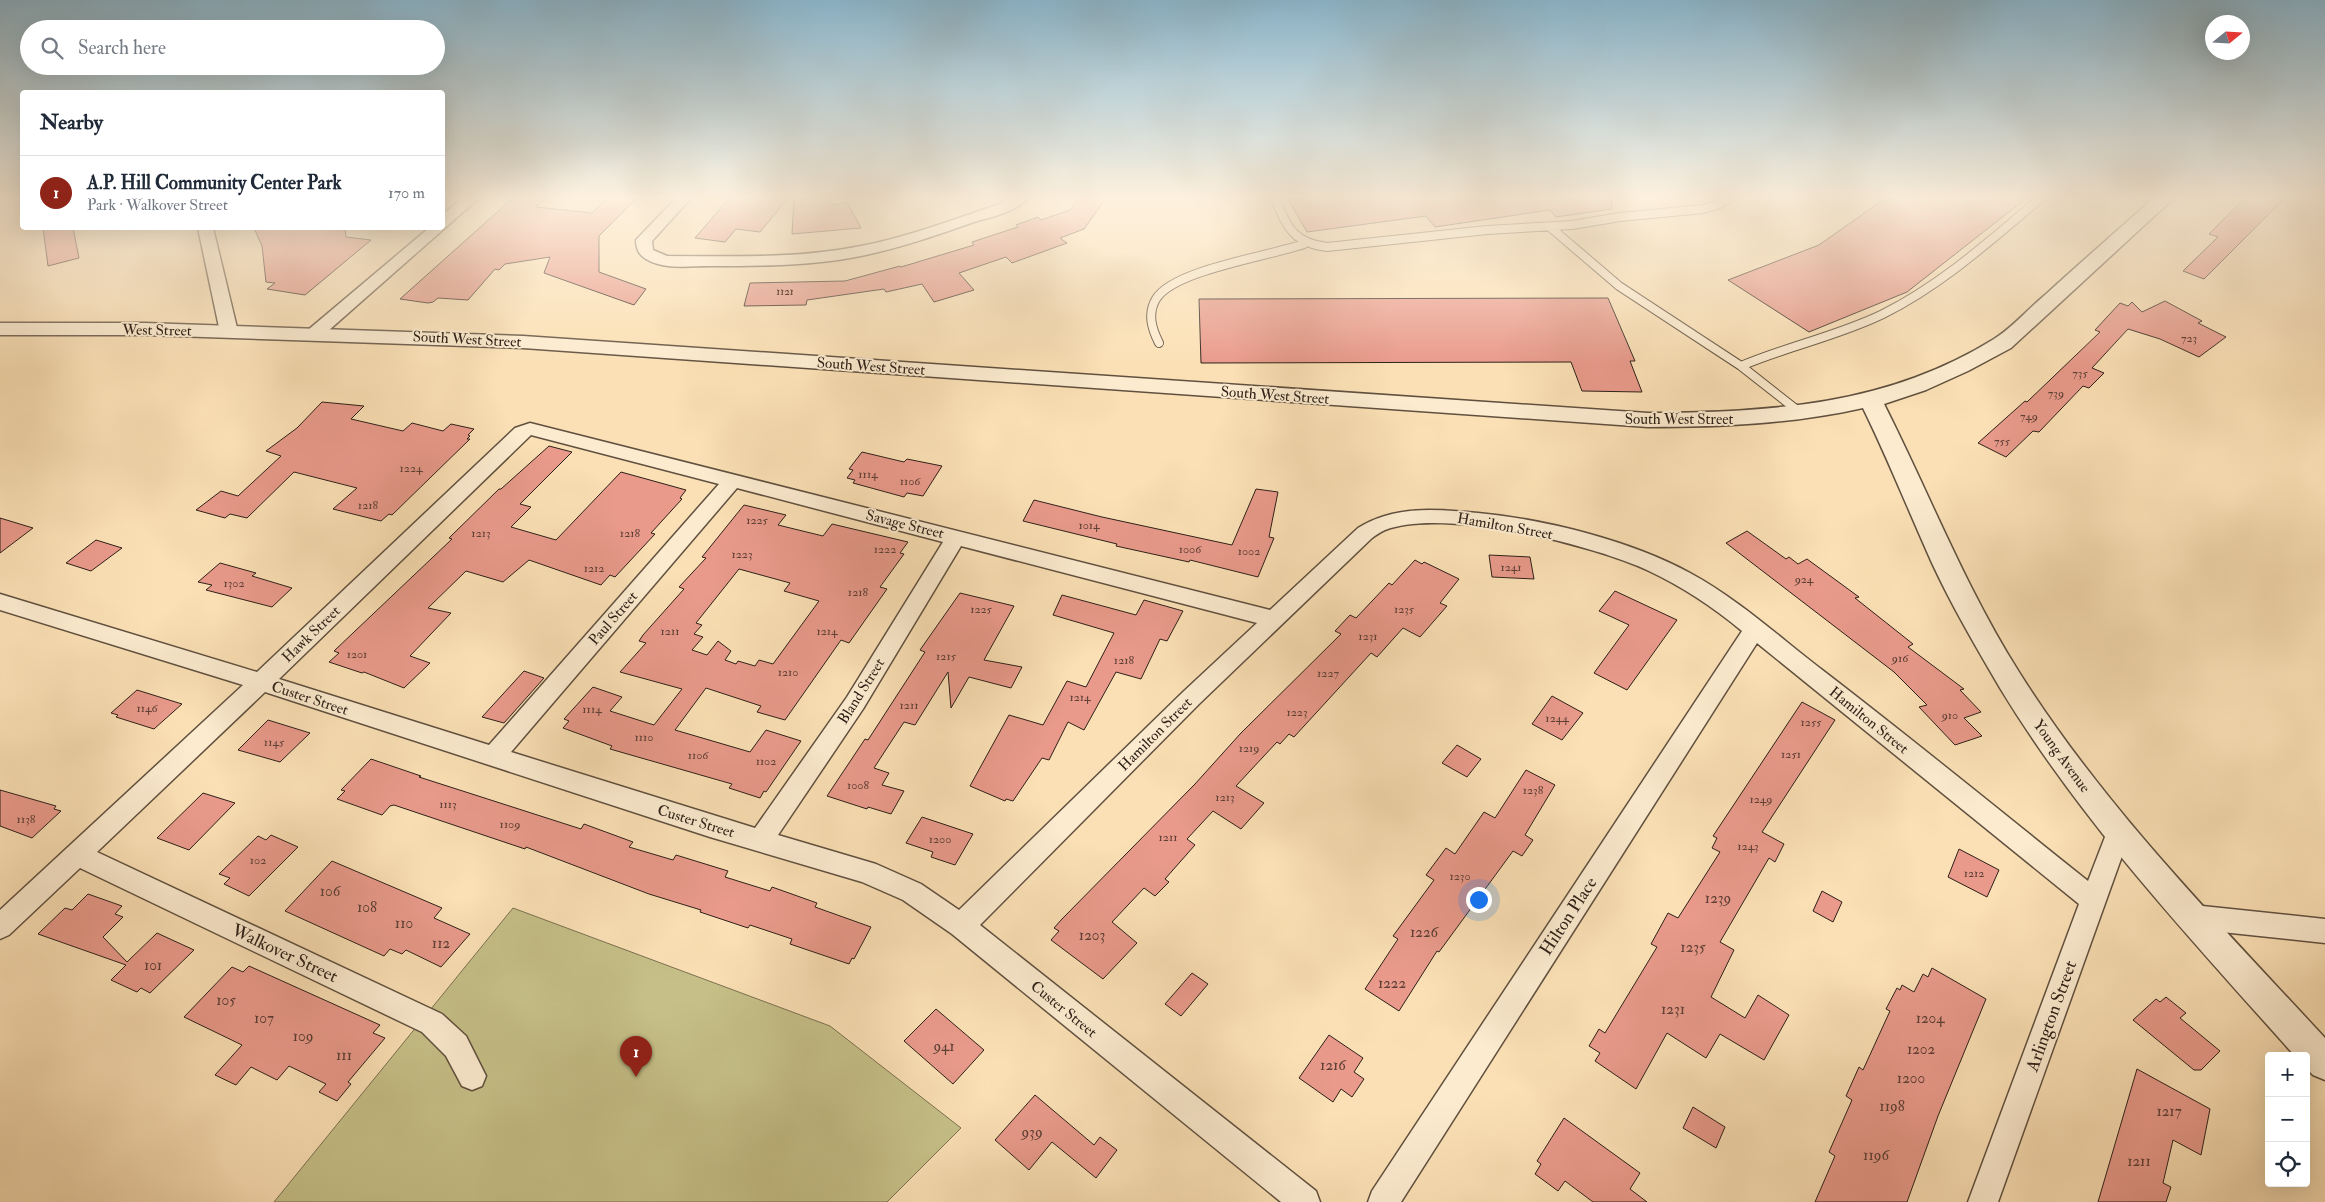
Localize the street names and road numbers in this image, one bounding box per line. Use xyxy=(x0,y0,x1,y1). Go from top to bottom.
street label: West Street xyxy=(121,320,192,341)
street label: South West Street xyxy=(412,327,522,352)
street label: South West Street xyxy=(816,353,926,380)
street label: South West Street xyxy=(1220,382,1330,409)
street label: South West Street xyxy=(1625,410,1733,429)
street label: Savage Street xyxy=(864,506,946,543)
street label: Hamilton Street xyxy=(1456,509,1554,544)
street label: Paul Street xyxy=(585,587,642,649)
street label: Hawk Street xyxy=(278,602,345,667)
street label: Bland Street xyxy=(834,655,889,728)
street label: Custer Street xyxy=(269,677,351,720)
street label: Hamilton Street xyxy=(1825,683,1912,758)
street label: Hamilton Street xyxy=(1114,693,1196,775)
street label: Young Avenue xyxy=(2029,716,2094,796)
street label: Custer Street xyxy=(655,801,737,842)
street label: Hilton Place xyxy=(1535,872,1603,960)
street label: Walkover Street xyxy=(227,918,342,988)
street label: Arlington Street xyxy=(2020,957,2082,1076)
street label: Custer Street xyxy=(1027,977,1101,1042)

